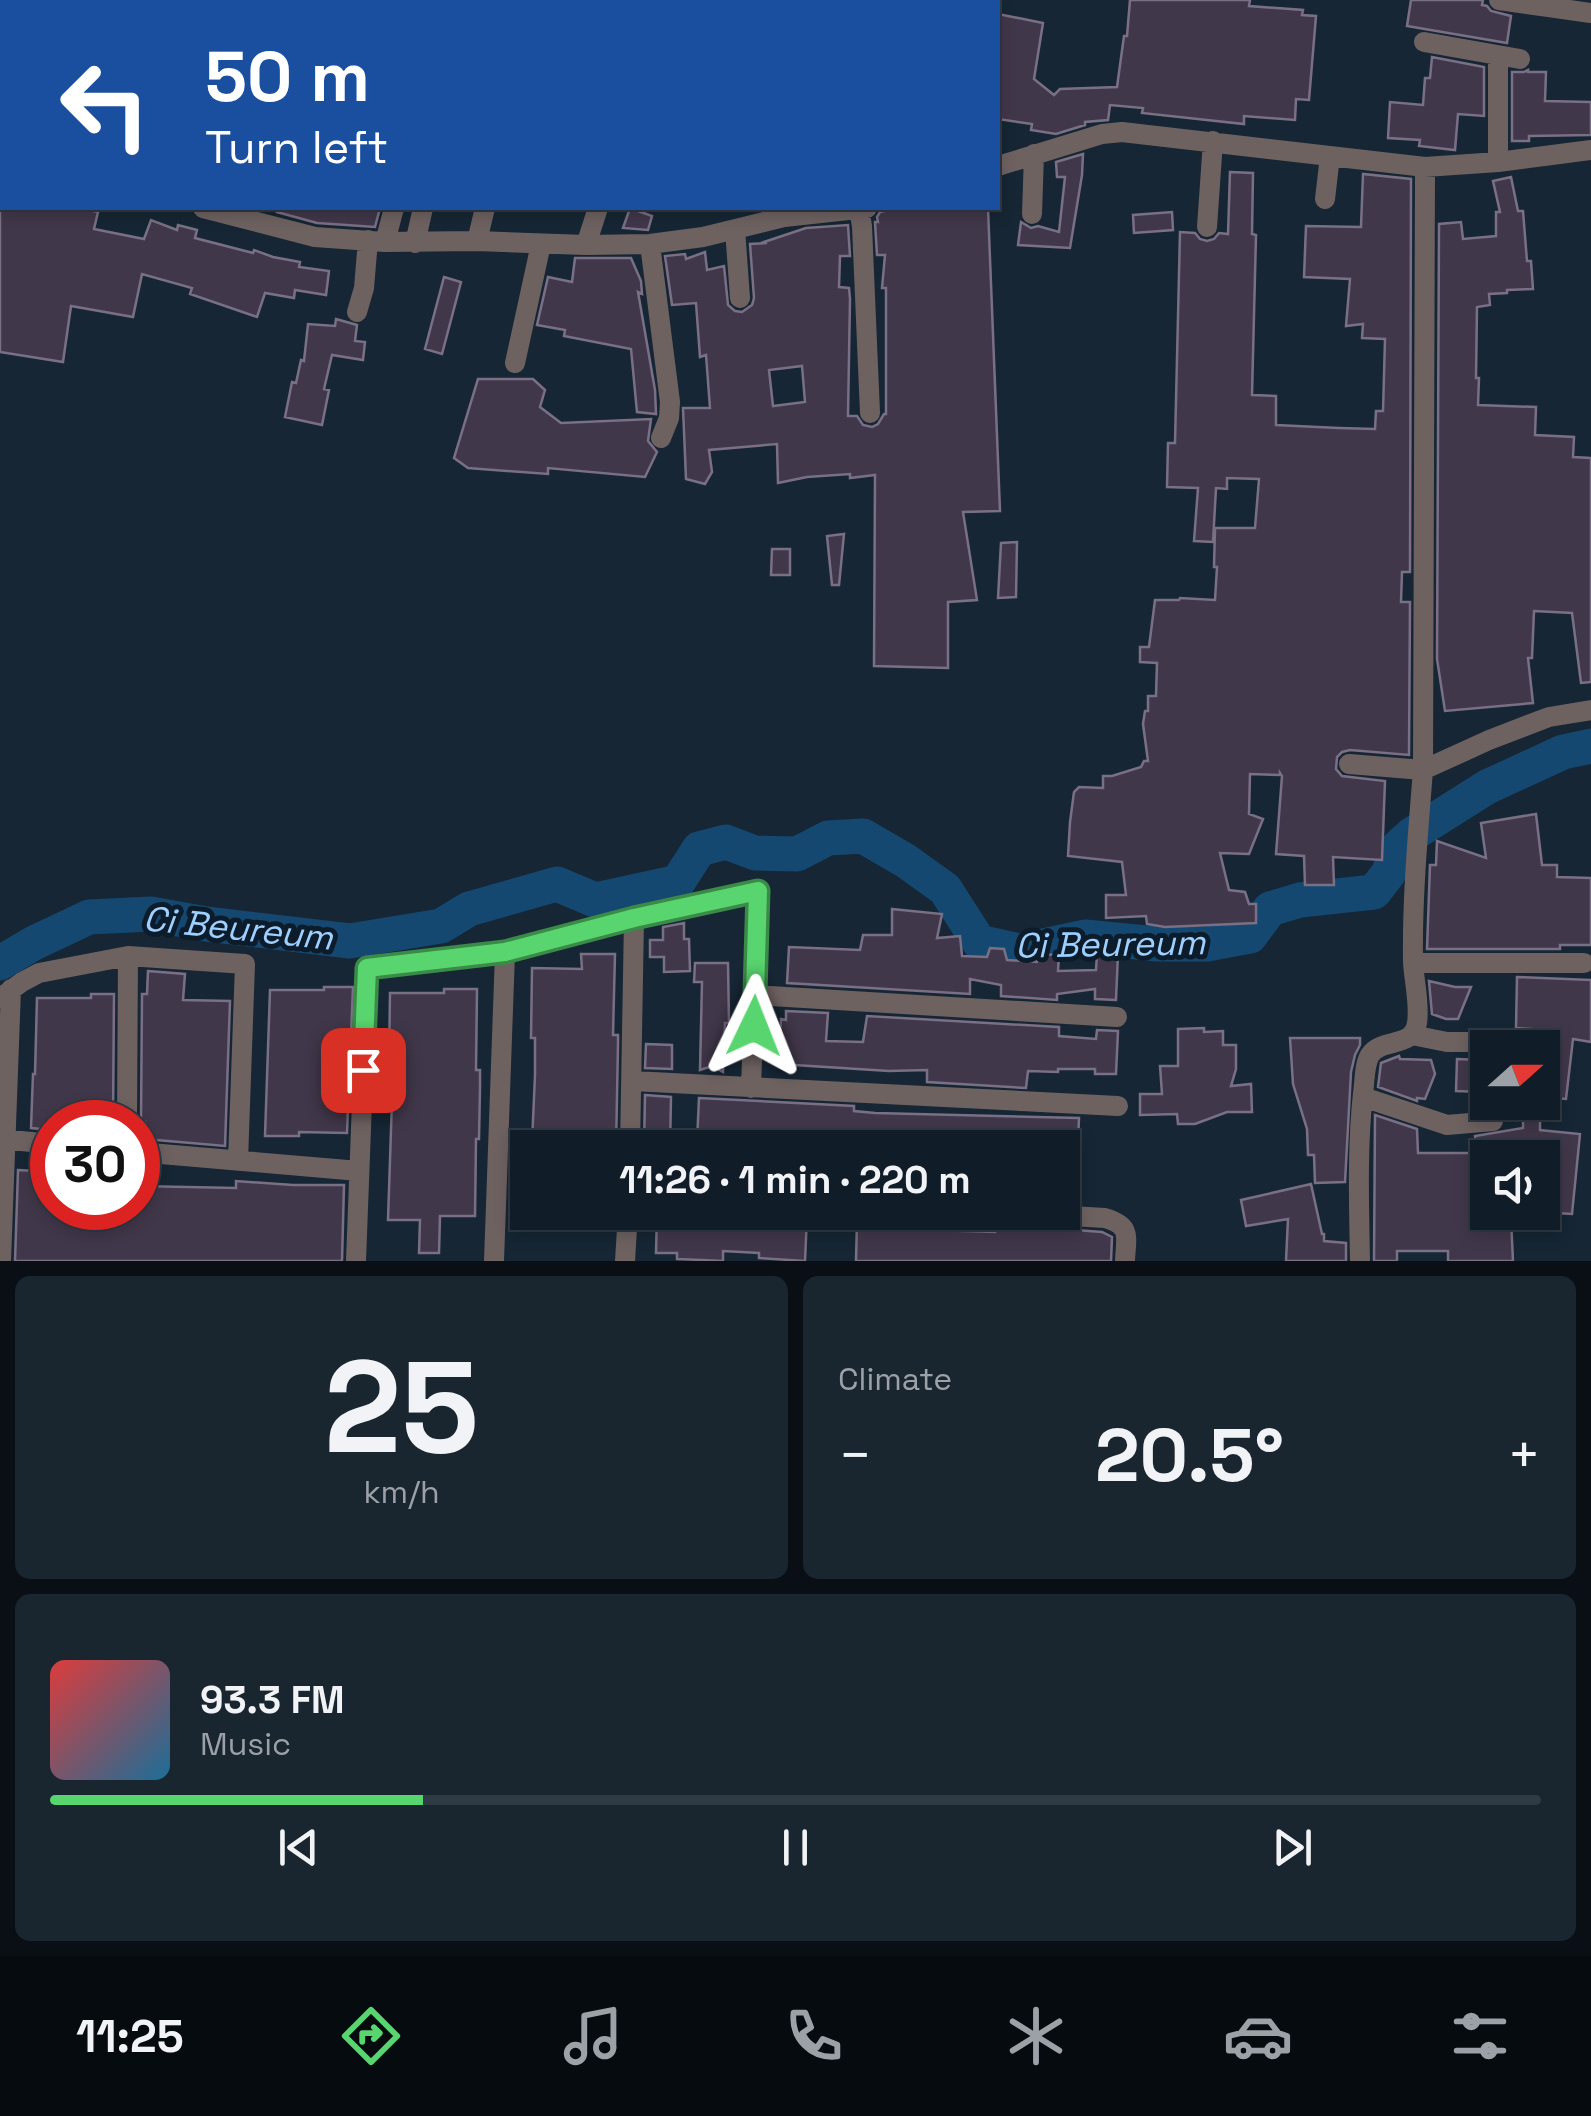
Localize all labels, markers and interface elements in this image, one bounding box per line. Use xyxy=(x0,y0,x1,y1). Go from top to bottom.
text: 50 m xyxy=(205,32,370,121)
icon: left xyxy=(40,40,170,170)
text: Turn left xyxy=(205,119,388,176)
water label: Ci Beureum xyxy=(141,896,336,960)
water label: Ci Beureum xyxy=(1015,920,1206,968)
position arrow xyxy=(702,974,806,1078)
pin xyxy=(321,1028,406,1113)
north arrow xyxy=(1470,1030,1560,1120)
map controls xyxy=(1470,1030,1560,1230)
icon: arrive xyxy=(336,1043,391,1098)
speed limit sign: 30 xyxy=(30,1100,160,1230)
button: sound xyxy=(1470,1140,1560,1230)
text: 11:26 · 1 min · 220 m xyxy=(619,1156,971,1204)
text: 25 xyxy=(324,1324,479,1490)
text: Climate xyxy=(838,1359,952,1399)
text: 20.5° xyxy=(1095,1407,1284,1503)
text: − xyxy=(838,1420,872,1490)
text: + xyxy=(1507,1420,1541,1490)
text: km/h xyxy=(363,1472,440,1512)
text: 93.3 FM xyxy=(200,1676,344,1724)
text: Music xyxy=(200,1724,291,1764)
icon: previous xyxy=(271,1820,326,1875)
icon: pause xyxy=(768,1820,823,1875)
icon: next xyxy=(1265,1820,1320,1875)
icon: directions xyxy=(336,2001,406,2071)
icon: music xyxy=(558,2001,628,2071)
icon: phone xyxy=(779,2001,849,2071)
icon: climate xyxy=(1001,2001,1071,2071)
icon: car xyxy=(1223,2001,1293,2071)
icon: filters xyxy=(1445,2001,1515,2071)
text: 11:25 xyxy=(76,2008,184,2065)

